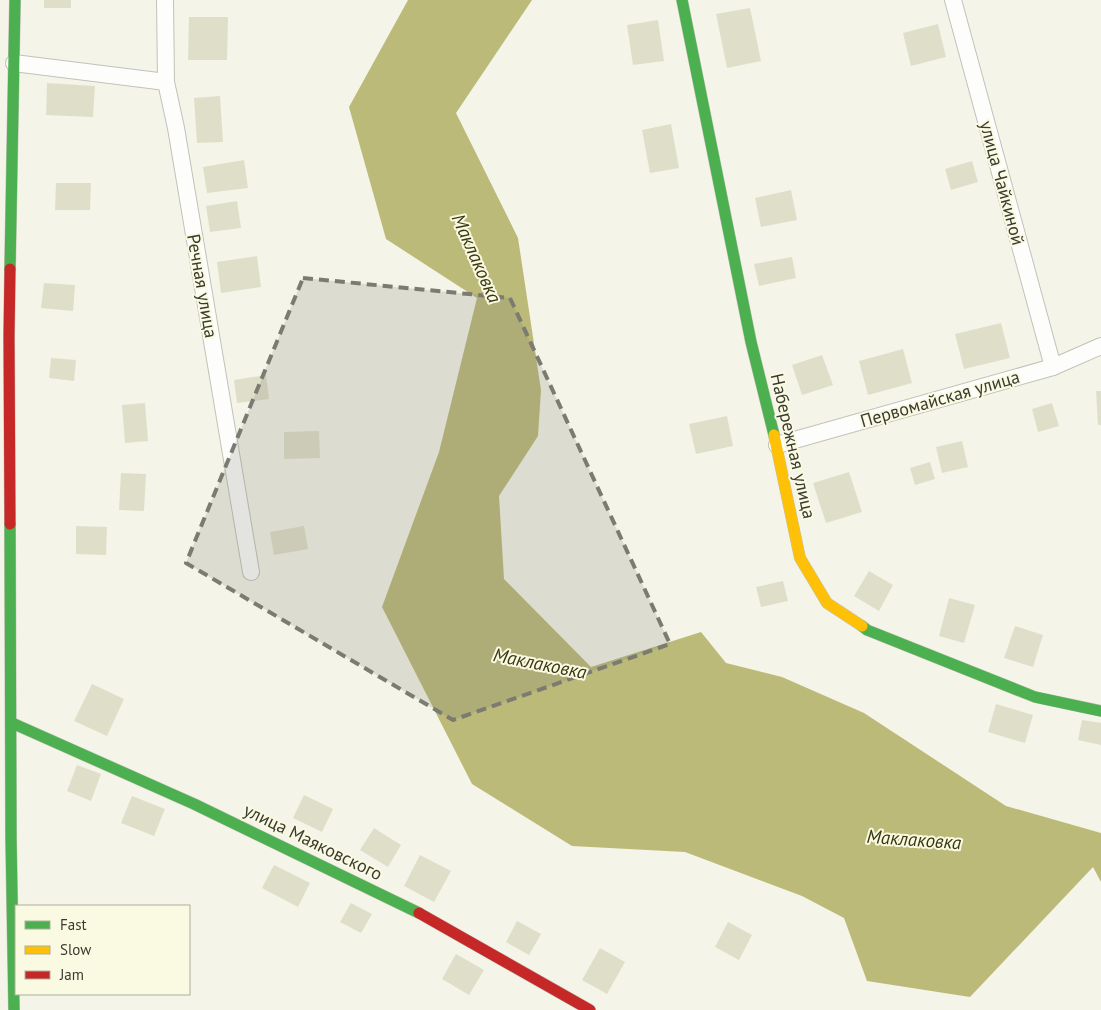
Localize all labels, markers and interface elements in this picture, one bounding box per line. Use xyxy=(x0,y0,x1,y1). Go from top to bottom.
street label: улица Чайкиной xyxy=(975,118,1030,248)
water label: Маклаковка xyxy=(447,210,508,307)
street label: Речная улица xyxy=(182,232,223,340)
street label: Первомайская улица xyxy=(858,365,1022,432)
street label: Набережная улица xyxy=(766,371,821,521)
water label: Маклаковка xyxy=(491,642,590,684)
street label: улица Маяковского xyxy=(240,798,386,885)
water label: Маклаковка xyxy=(866,824,963,854)
legend xyxy=(15,905,190,995)
text: Fast xyxy=(60,915,87,934)
text: Slow xyxy=(60,940,91,959)
text: Jam xyxy=(59,965,84,984)

